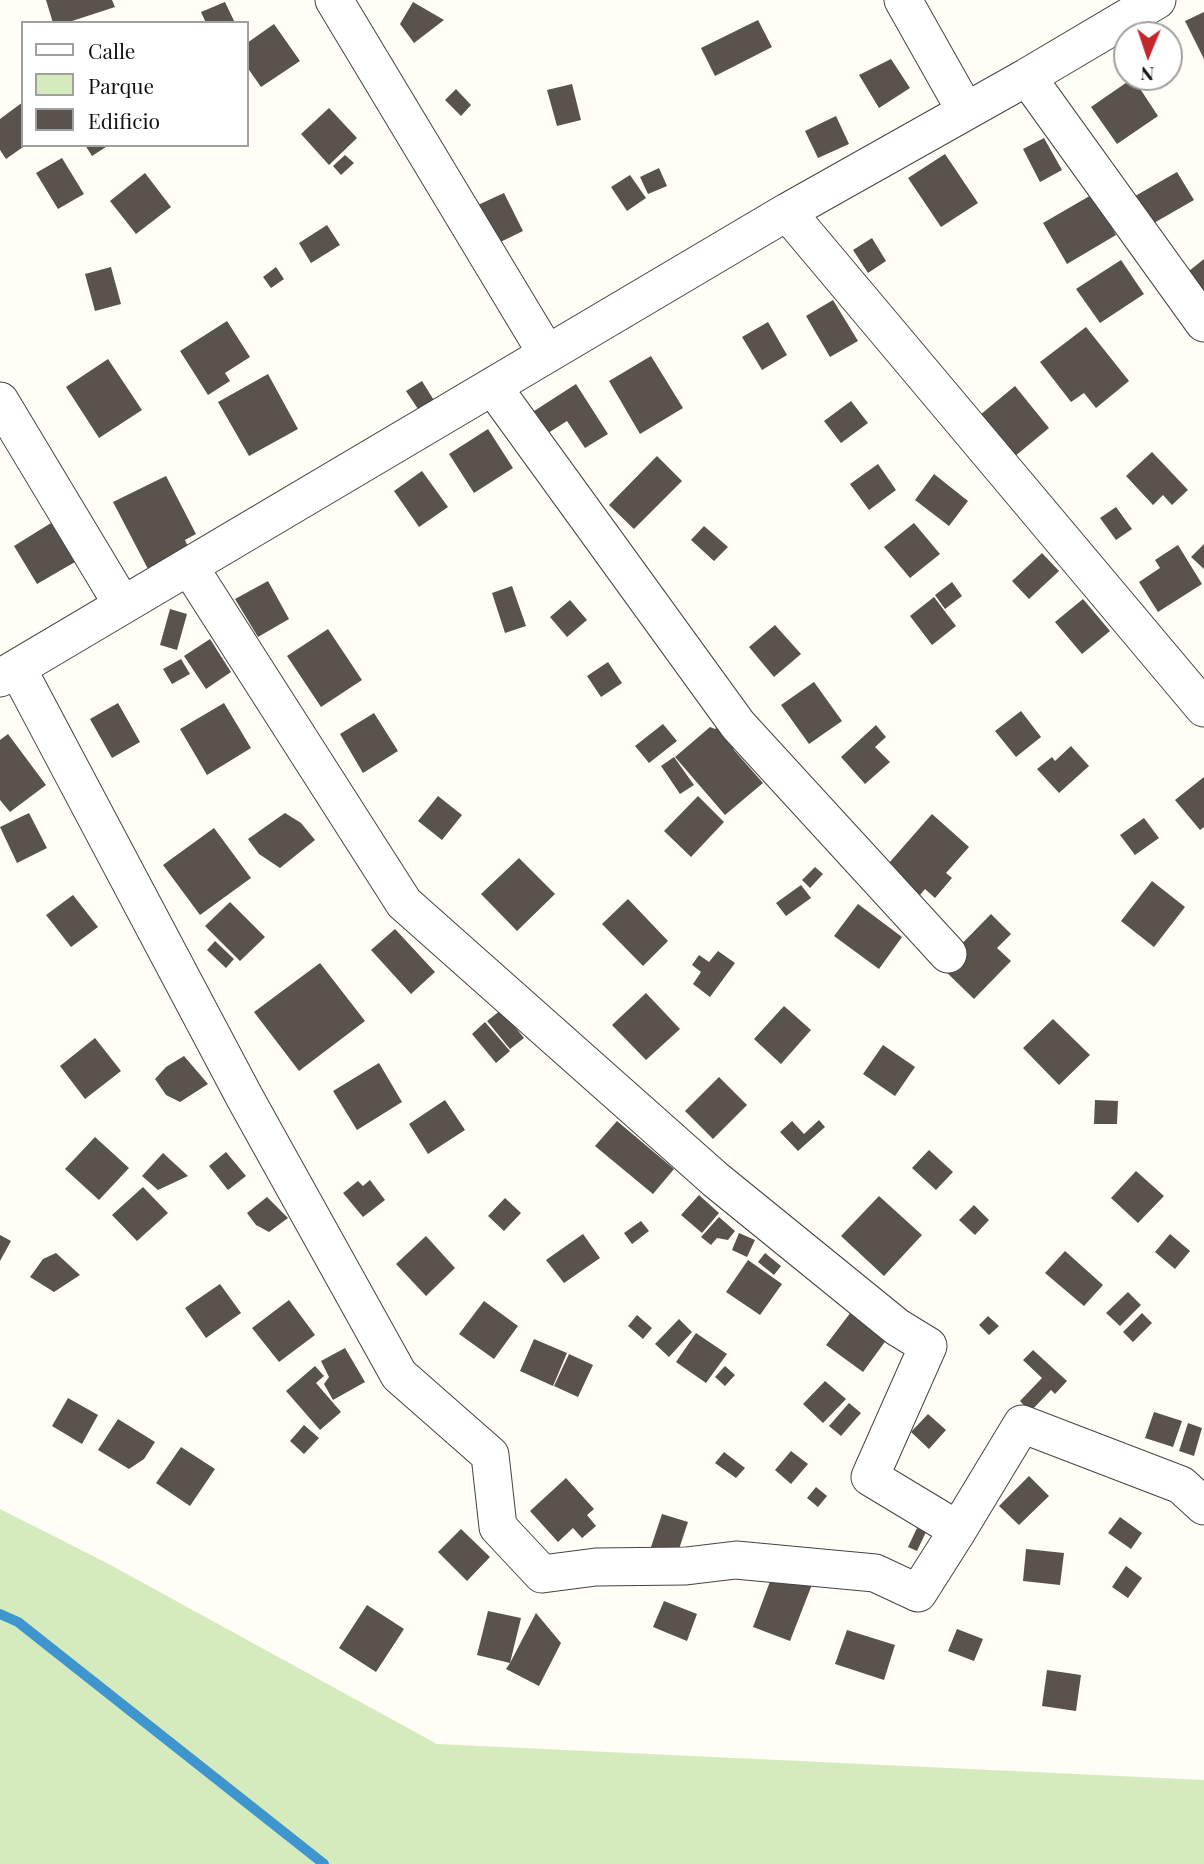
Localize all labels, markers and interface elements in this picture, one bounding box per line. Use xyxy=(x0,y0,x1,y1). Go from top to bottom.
legend xyxy=(21,21,248,147)
north arrow xyxy=(1113,21,1183,91)
text: Calle xyxy=(88,36,135,64)
text: N xyxy=(1140,62,1155,88)
text: Parque xyxy=(88,71,154,99)
text: Edificio xyxy=(88,106,160,134)

